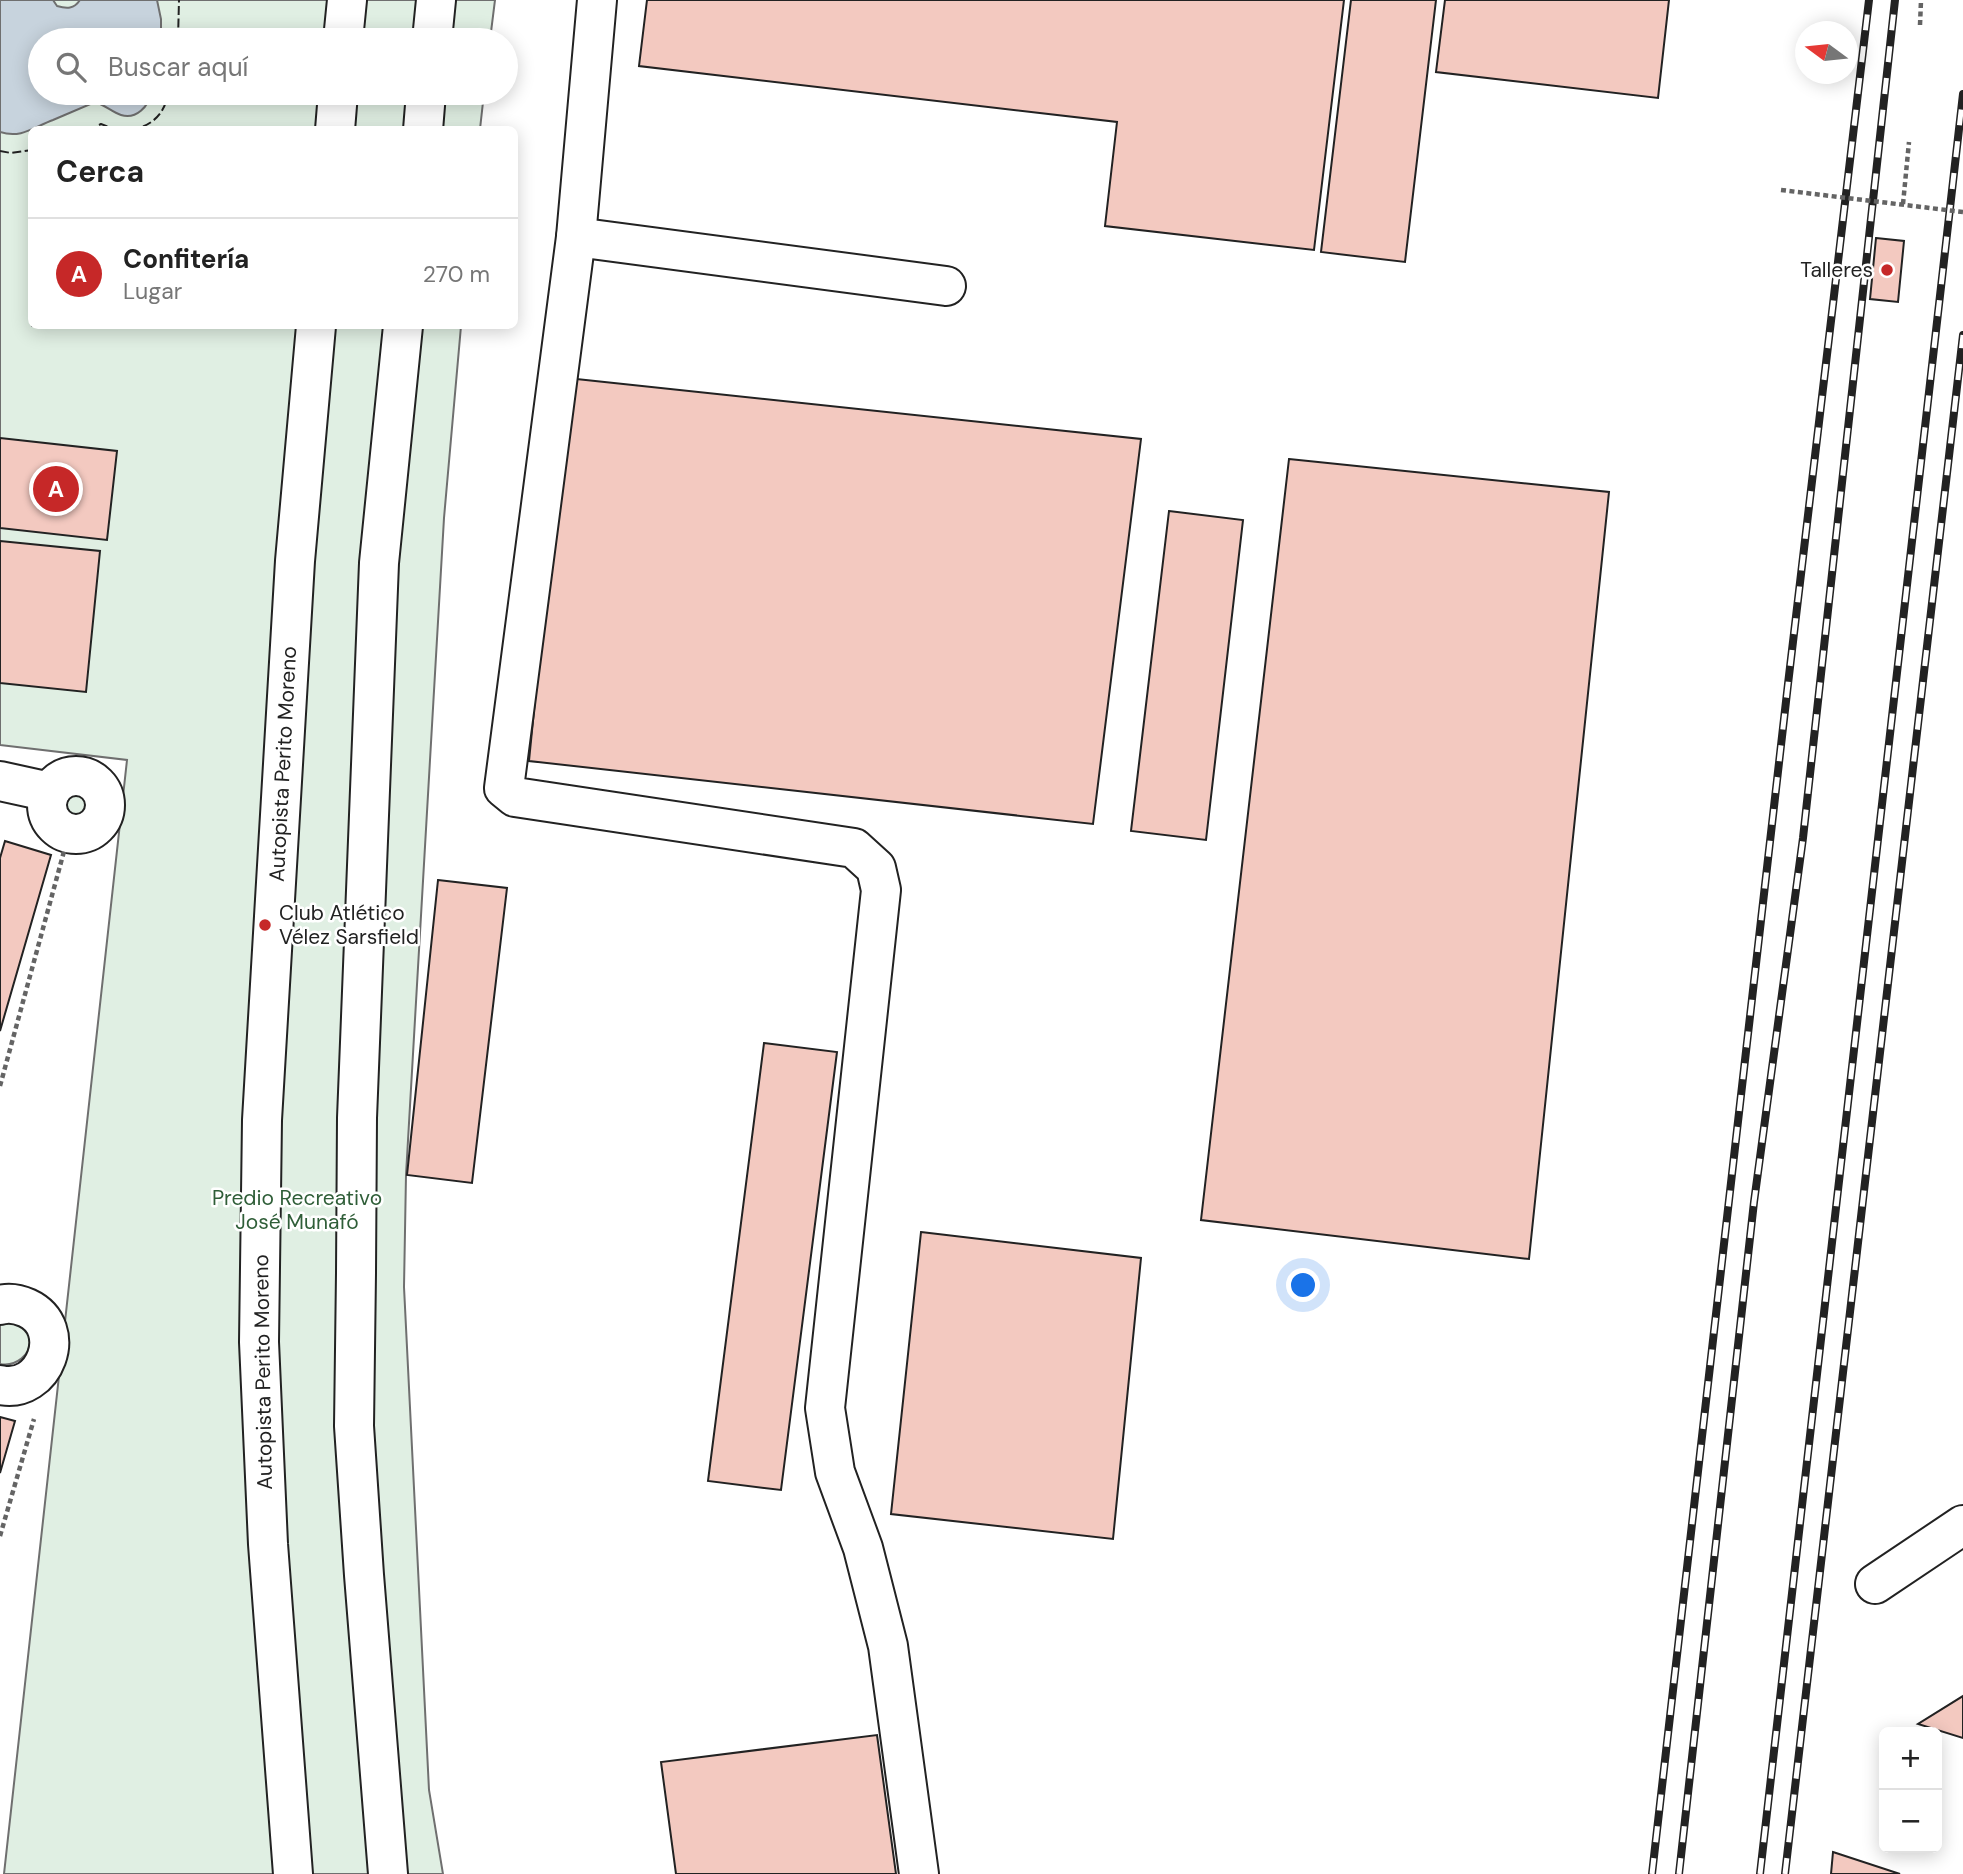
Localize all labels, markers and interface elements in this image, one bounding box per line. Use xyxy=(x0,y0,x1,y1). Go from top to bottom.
north arrow xyxy=(1795,21,1858,84)
search box xyxy=(28,28,518,105)
icon: search xyxy=(52,48,90,86)
text: Buscar aquí xyxy=(108,50,248,84)
text: Cerca xyxy=(56,152,144,191)
text: Confitería xyxy=(123,242,249,276)
place label: Talleres xyxy=(1800,256,1873,284)
text: A xyxy=(71,259,87,289)
text: 270 m xyxy=(423,259,490,289)
marker: Talleres xyxy=(1879,262,1895,278)
text: Lugar xyxy=(123,276,182,306)
pin: A xyxy=(33,463,79,515)
street label: Autopista Perito Moreno xyxy=(263,645,303,883)
place label: Club Atlético Vélez Sarsfield xyxy=(279,899,419,951)
marker: Club Atlético Vélez Sarsfield xyxy=(257,917,273,933)
park label: Predio Recreativo José Munafó xyxy=(212,1184,382,1236)
street label: Autopista Perito Moreno xyxy=(247,1254,279,1490)
your location xyxy=(1286,1268,1320,1302)
map controls xyxy=(1879,1727,1942,1853)
button: + xyxy=(1879,1727,1942,1790)
button: − xyxy=(1879,1790,1942,1853)

